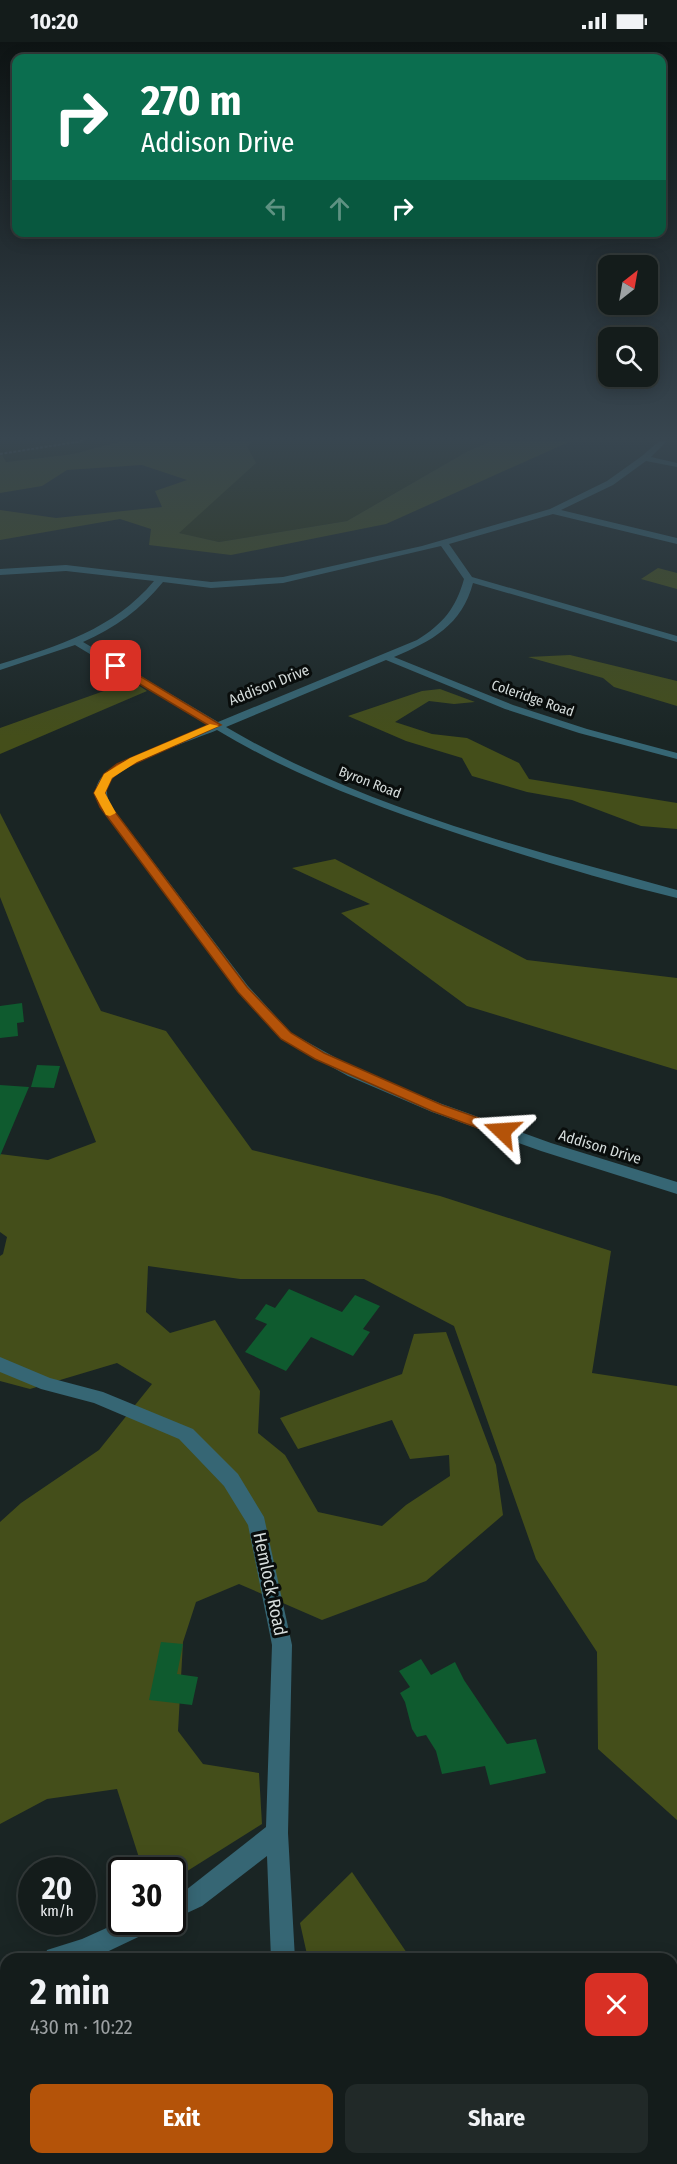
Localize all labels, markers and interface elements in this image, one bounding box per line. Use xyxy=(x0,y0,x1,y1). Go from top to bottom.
text: 10:20 xyxy=(30,8,79,35)
text: 270 m xyxy=(141,76,241,126)
icon: right xyxy=(42,78,120,156)
text: Addison Drive xyxy=(141,127,294,159)
icon: left xyxy=(260,192,293,225)
icon: ahead xyxy=(323,192,356,225)
icon: right xyxy=(386,192,419,225)
north arrow xyxy=(598,255,658,315)
map controls xyxy=(598,255,658,387)
button: search xyxy=(598,327,658,387)
pin xyxy=(90,640,141,691)
icon: arrive xyxy=(99,649,132,682)
street label: Addison Drive xyxy=(226,661,312,709)
street label: Coleridge Road xyxy=(489,676,576,721)
street label: Byron Road xyxy=(336,763,403,802)
position arrow xyxy=(470,1099,534,1163)
street label: Addison Drive xyxy=(557,1126,643,1168)
street label: Hemlock Road xyxy=(248,1530,292,1638)
speed limit sign: 30 xyxy=(108,1857,186,1935)
text: 20 xyxy=(42,1871,72,1907)
text: km/h xyxy=(40,1902,74,1920)
text: 2 min xyxy=(30,1970,110,2014)
button: close xyxy=(585,1973,648,2036)
text: 430 m · 10:22 xyxy=(30,2015,133,2039)
button: Exit xyxy=(30,2084,333,2153)
button: Share xyxy=(345,2084,648,2153)

